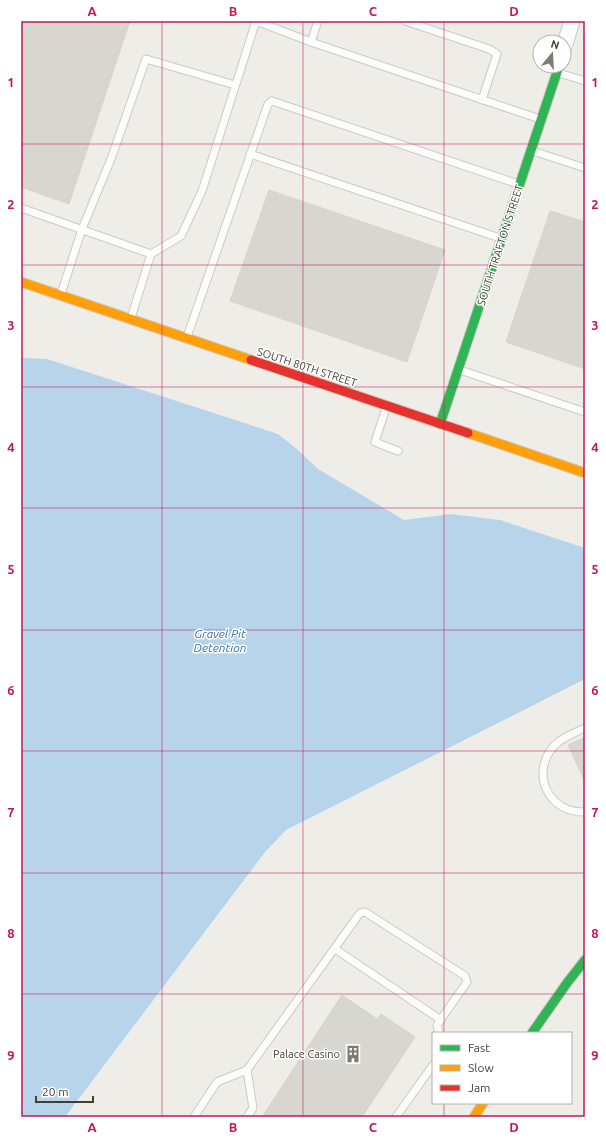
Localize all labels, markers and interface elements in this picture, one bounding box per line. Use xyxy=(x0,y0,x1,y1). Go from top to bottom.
text: A xyxy=(87,4,97,18)
text: B xyxy=(229,4,238,18)
text: C xyxy=(369,4,378,18)
text: D xyxy=(509,4,519,18)
north arrow xyxy=(532,34,572,74)
text: N xyxy=(549,38,561,51)
text: 1 xyxy=(7,75,15,89)
text: 1 xyxy=(591,75,599,89)
street label: SOUTH TRAFTON STREET xyxy=(475,183,525,307)
text: 2 xyxy=(7,197,15,211)
text: 2 xyxy=(591,197,599,211)
text: 3 xyxy=(7,318,15,332)
text: 3 xyxy=(591,318,599,332)
street label: SOUTH 80TH STREET xyxy=(256,345,358,389)
text: 4 xyxy=(7,440,15,454)
text: 4 xyxy=(591,440,599,454)
text: 5 xyxy=(7,562,15,576)
text: 5 xyxy=(591,562,599,576)
water label: Gravel Pit Detention xyxy=(194,627,246,654)
text: 6 xyxy=(7,683,15,697)
text: 6 xyxy=(591,683,599,697)
text: 7 xyxy=(7,805,15,819)
text: 7 xyxy=(591,805,599,819)
text: 8 xyxy=(7,926,15,940)
text: 8 xyxy=(591,926,599,940)
legend xyxy=(432,1032,572,1104)
text: Fast xyxy=(468,1041,490,1054)
building icon: Palace Casino xyxy=(343,1044,363,1064)
text: 9 xyxy=(7,1048,15,1062)
place label: Palace Casino xyxy=(273,1048,340,1060)
text: 9 xyxy=(591,1048,599,1062)
text: Slow xyxy=(468,1061,494,1074)
scale bar xyxy=(36,1078,93,1104)
text: Jam xyxy=(468,1081,490,1094)
text: 20 m xyxy=(42,1085,69,1098)
text: A xyxy=(87,1120,97,1134)
text: B xyxy=(229,1120,238,1134)
text: C xyxy=(369,1120,378,1134)
text: D xyxy=(509,1120,519,1134)

